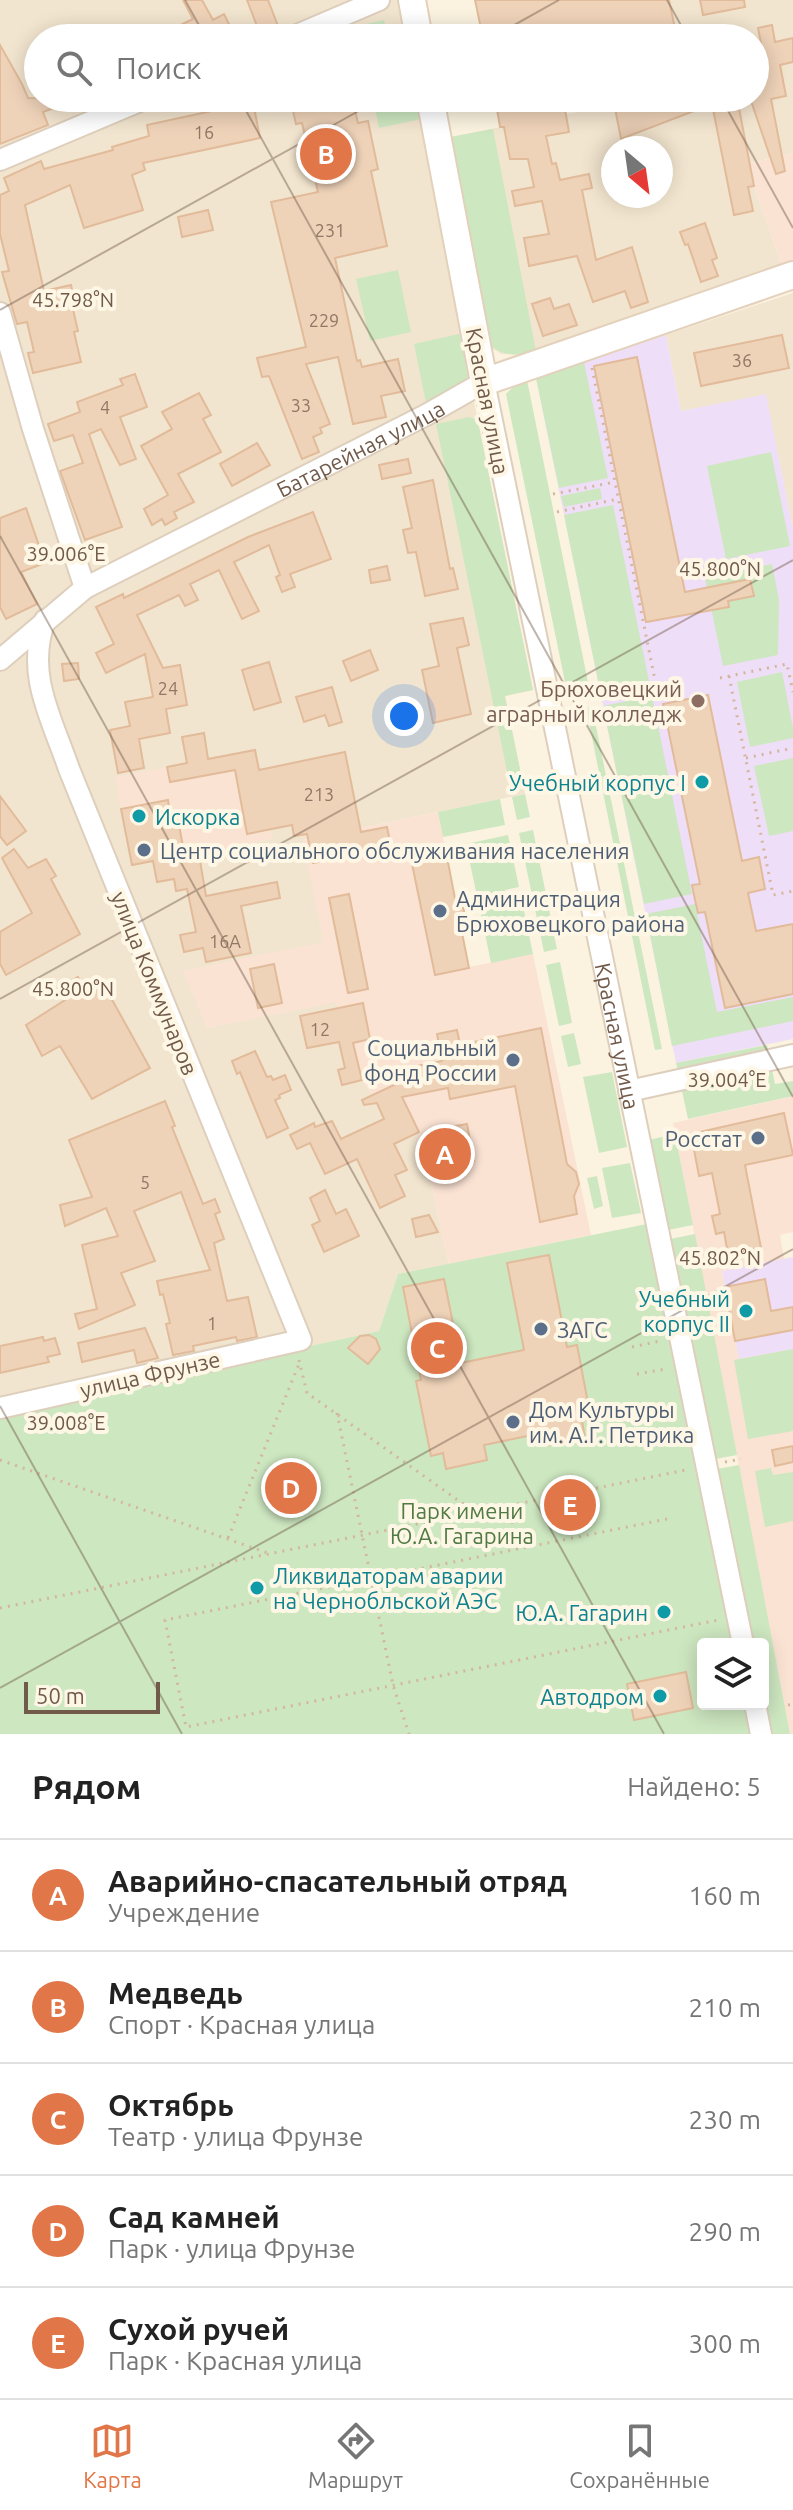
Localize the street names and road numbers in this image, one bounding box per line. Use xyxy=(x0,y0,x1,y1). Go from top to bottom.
street label: Красная улица xyxy=(462,325,514,477)
street label: Батарейная улица xyxy=(272,395,449,501)
street label: улица Коммунаров xyxy=(107,888,203,1078)
street label: Красная улица xyxy=(591,960,645,1111)
street label: улица Фрунзе xyxy=(77,1346,223,1402)

